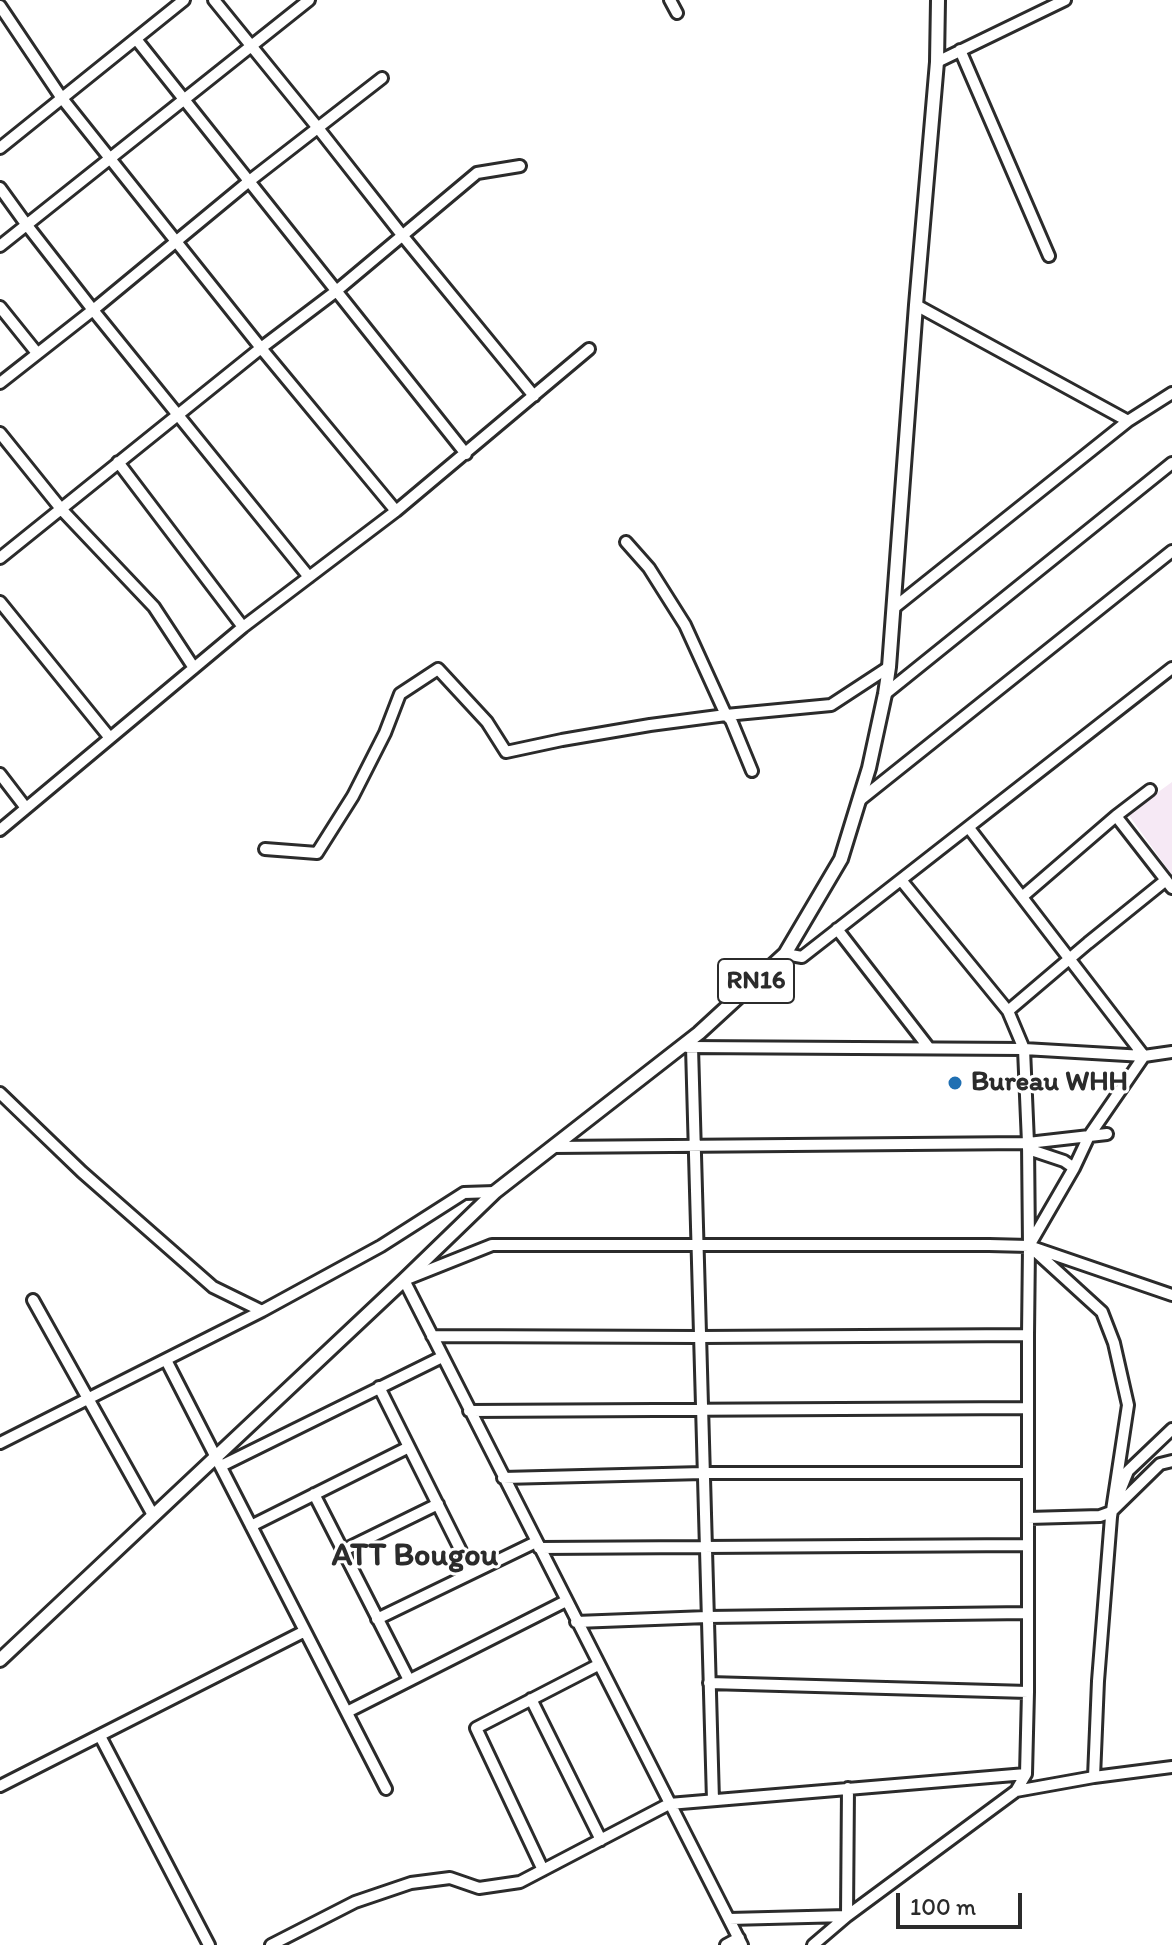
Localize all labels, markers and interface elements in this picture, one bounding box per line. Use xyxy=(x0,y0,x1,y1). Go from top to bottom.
road number: RN16 xyxy=(718,959,794,1003)
place label: Bureau WHH xyxy=(971,1066,1128,1100)
marker: Bureau WHH xyxy=(946,1074,964,1092)
district label: ATT Bougou xyxy=(332,1538,498,1576)
scale bar xyxy=(900,1877,1026,1927)
text: 100 m xyxy=(910,1892,976,1921)

